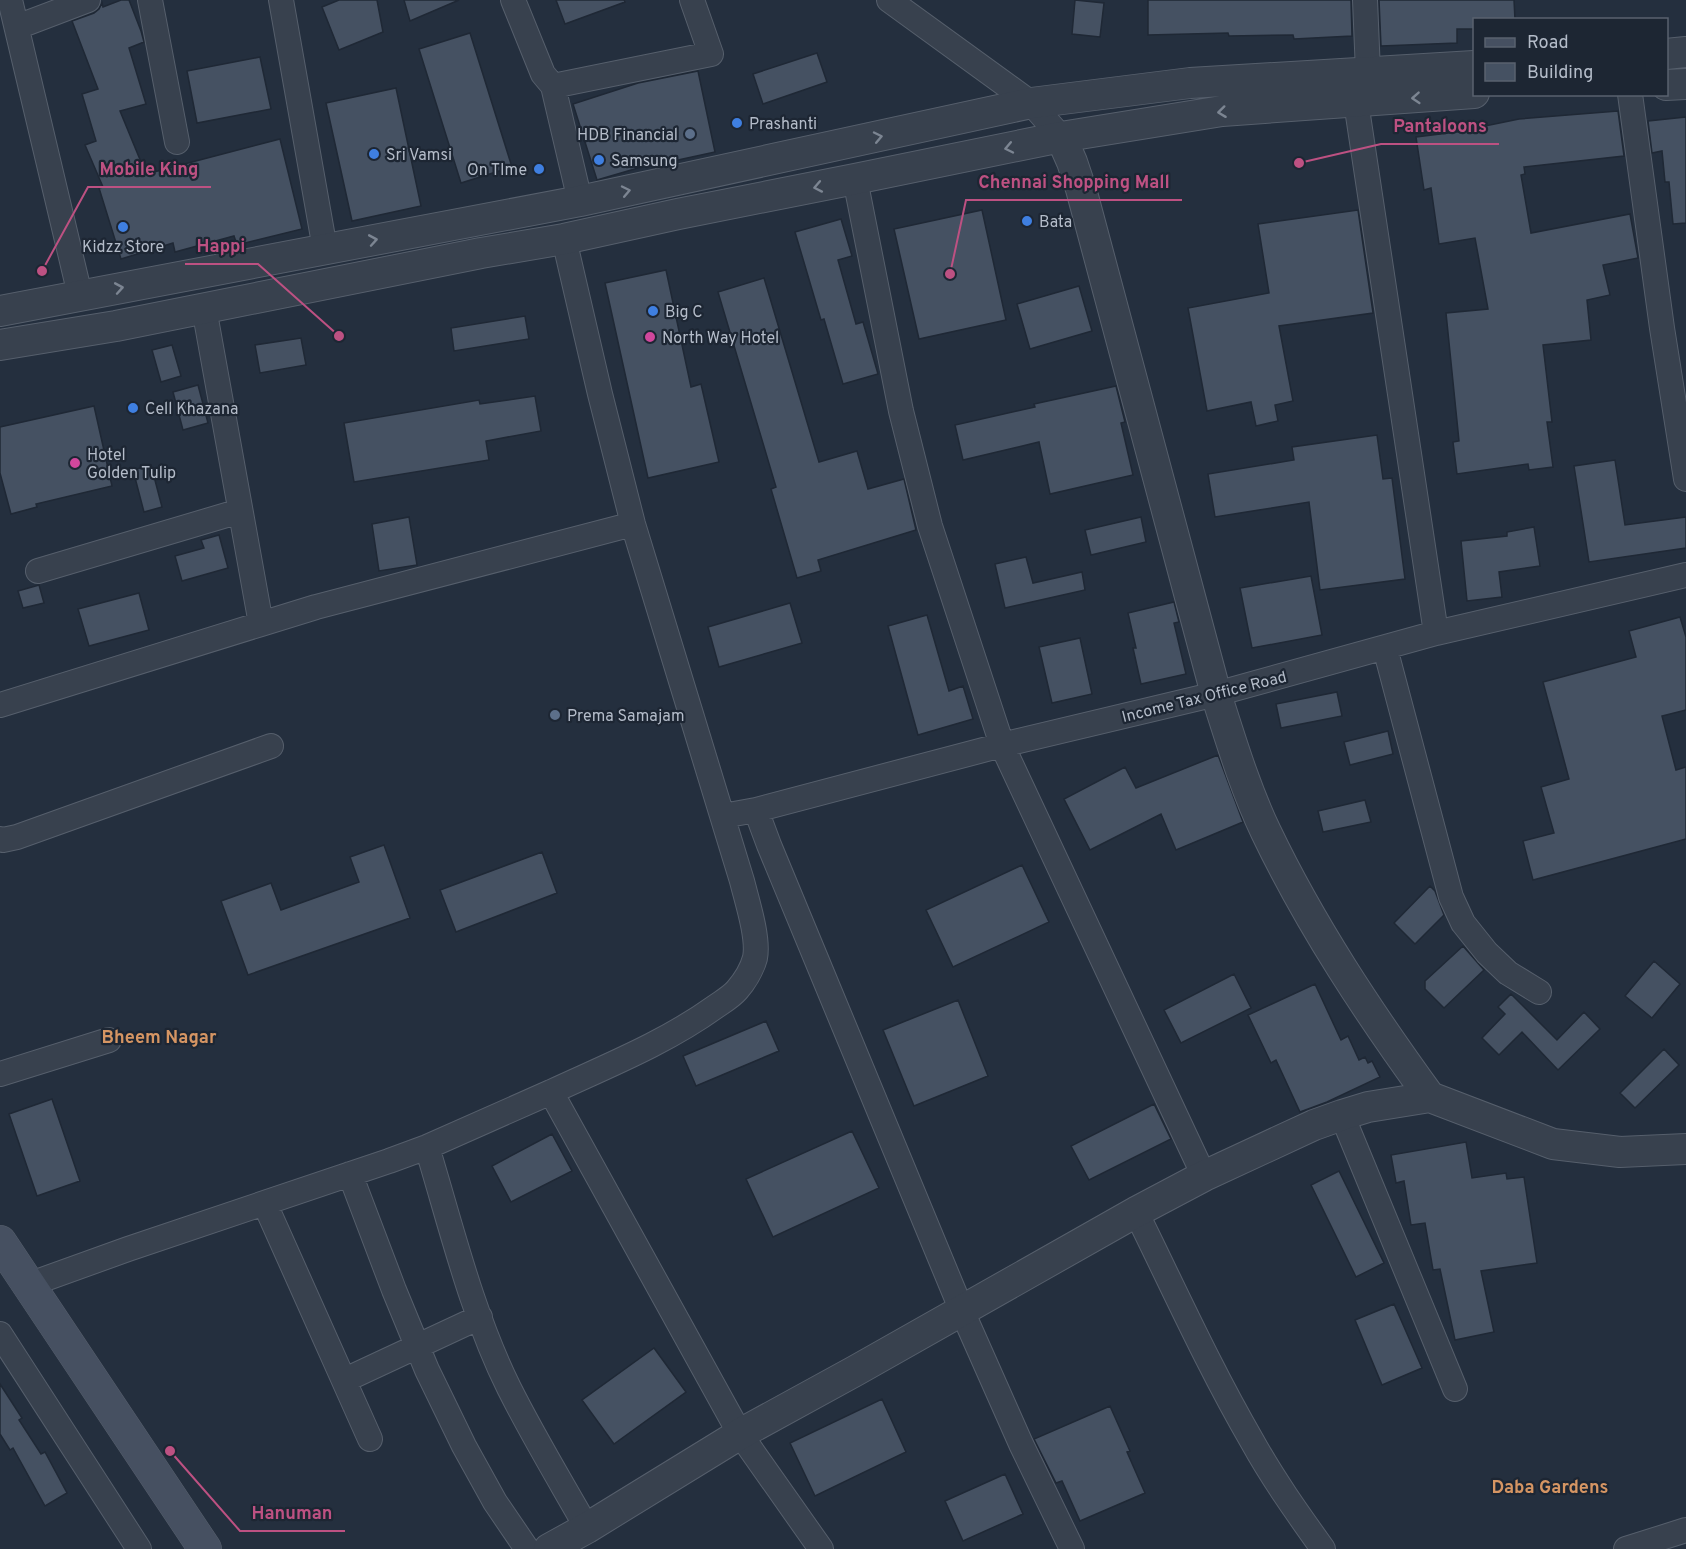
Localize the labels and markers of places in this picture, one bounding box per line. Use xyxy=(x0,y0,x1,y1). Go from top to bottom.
callout: Pantaloons xyxy=(1381,108,1499,144)
place label: Prashanti xyxy=(749,115,817,135)
marker: Prashanti xyxy=(730,116,744,130)
place label: HDB Financial xyxy=(577,126,678,146)
marker: HDB Financial xyxy=(683,127,697,141)
place label: Sri Vamsi xyxy=(386,146,452,166)
marker: Sri Vamsi xyxy=(367,147,381,161)
callout: Mobile King xyxy=(88,151,211,187)
place label: Samsung xyxy=(611,152,677,172)
marker: Samsung xyxy=(592,153,606,167)
place label: On TIme xyxy=(467,161,527,181)
marker: On TIme xyxy=(532,162,546,176)
callout: Chennai Shopping Mall xyxy=(966,164,1182,200)
place label: Bata xyxy=(1039,213,1072,233)
marker: Bata xyxy=(1020,214,1034,228)
marker: Kidzz Store xyxy=(116,220,130,234)
callout: Happi xyxy=(185,228,258,264)
place label: Kidzz Store xyxy=(82,238,164,258)
place label: Big C xyxy=(665,303,703,323)
marker: Big C xyxy=(646,304,660,318)
place label: North Way Hotel xyxy=(662,329,779,349)
marker: North Way Hotel xyxy=(643,330,657,344)
place label: Cell Khazana xyxy=(145,400,238,420)
marker: Cell Khazana xyxy=(126,401,140,415)
place label: Hotel Golden Tulip xyxy=(87,446,176,484)
marker: Hotel Golden Tulip xyxy=(68,456,82,470)
place label: Prema Samajam xyxy=(567,707,684,727)
marker: Prema Samajam xyxy=(548,708,562,722)
callout: Hanuman xyxy=(240,1495,345,1531)

